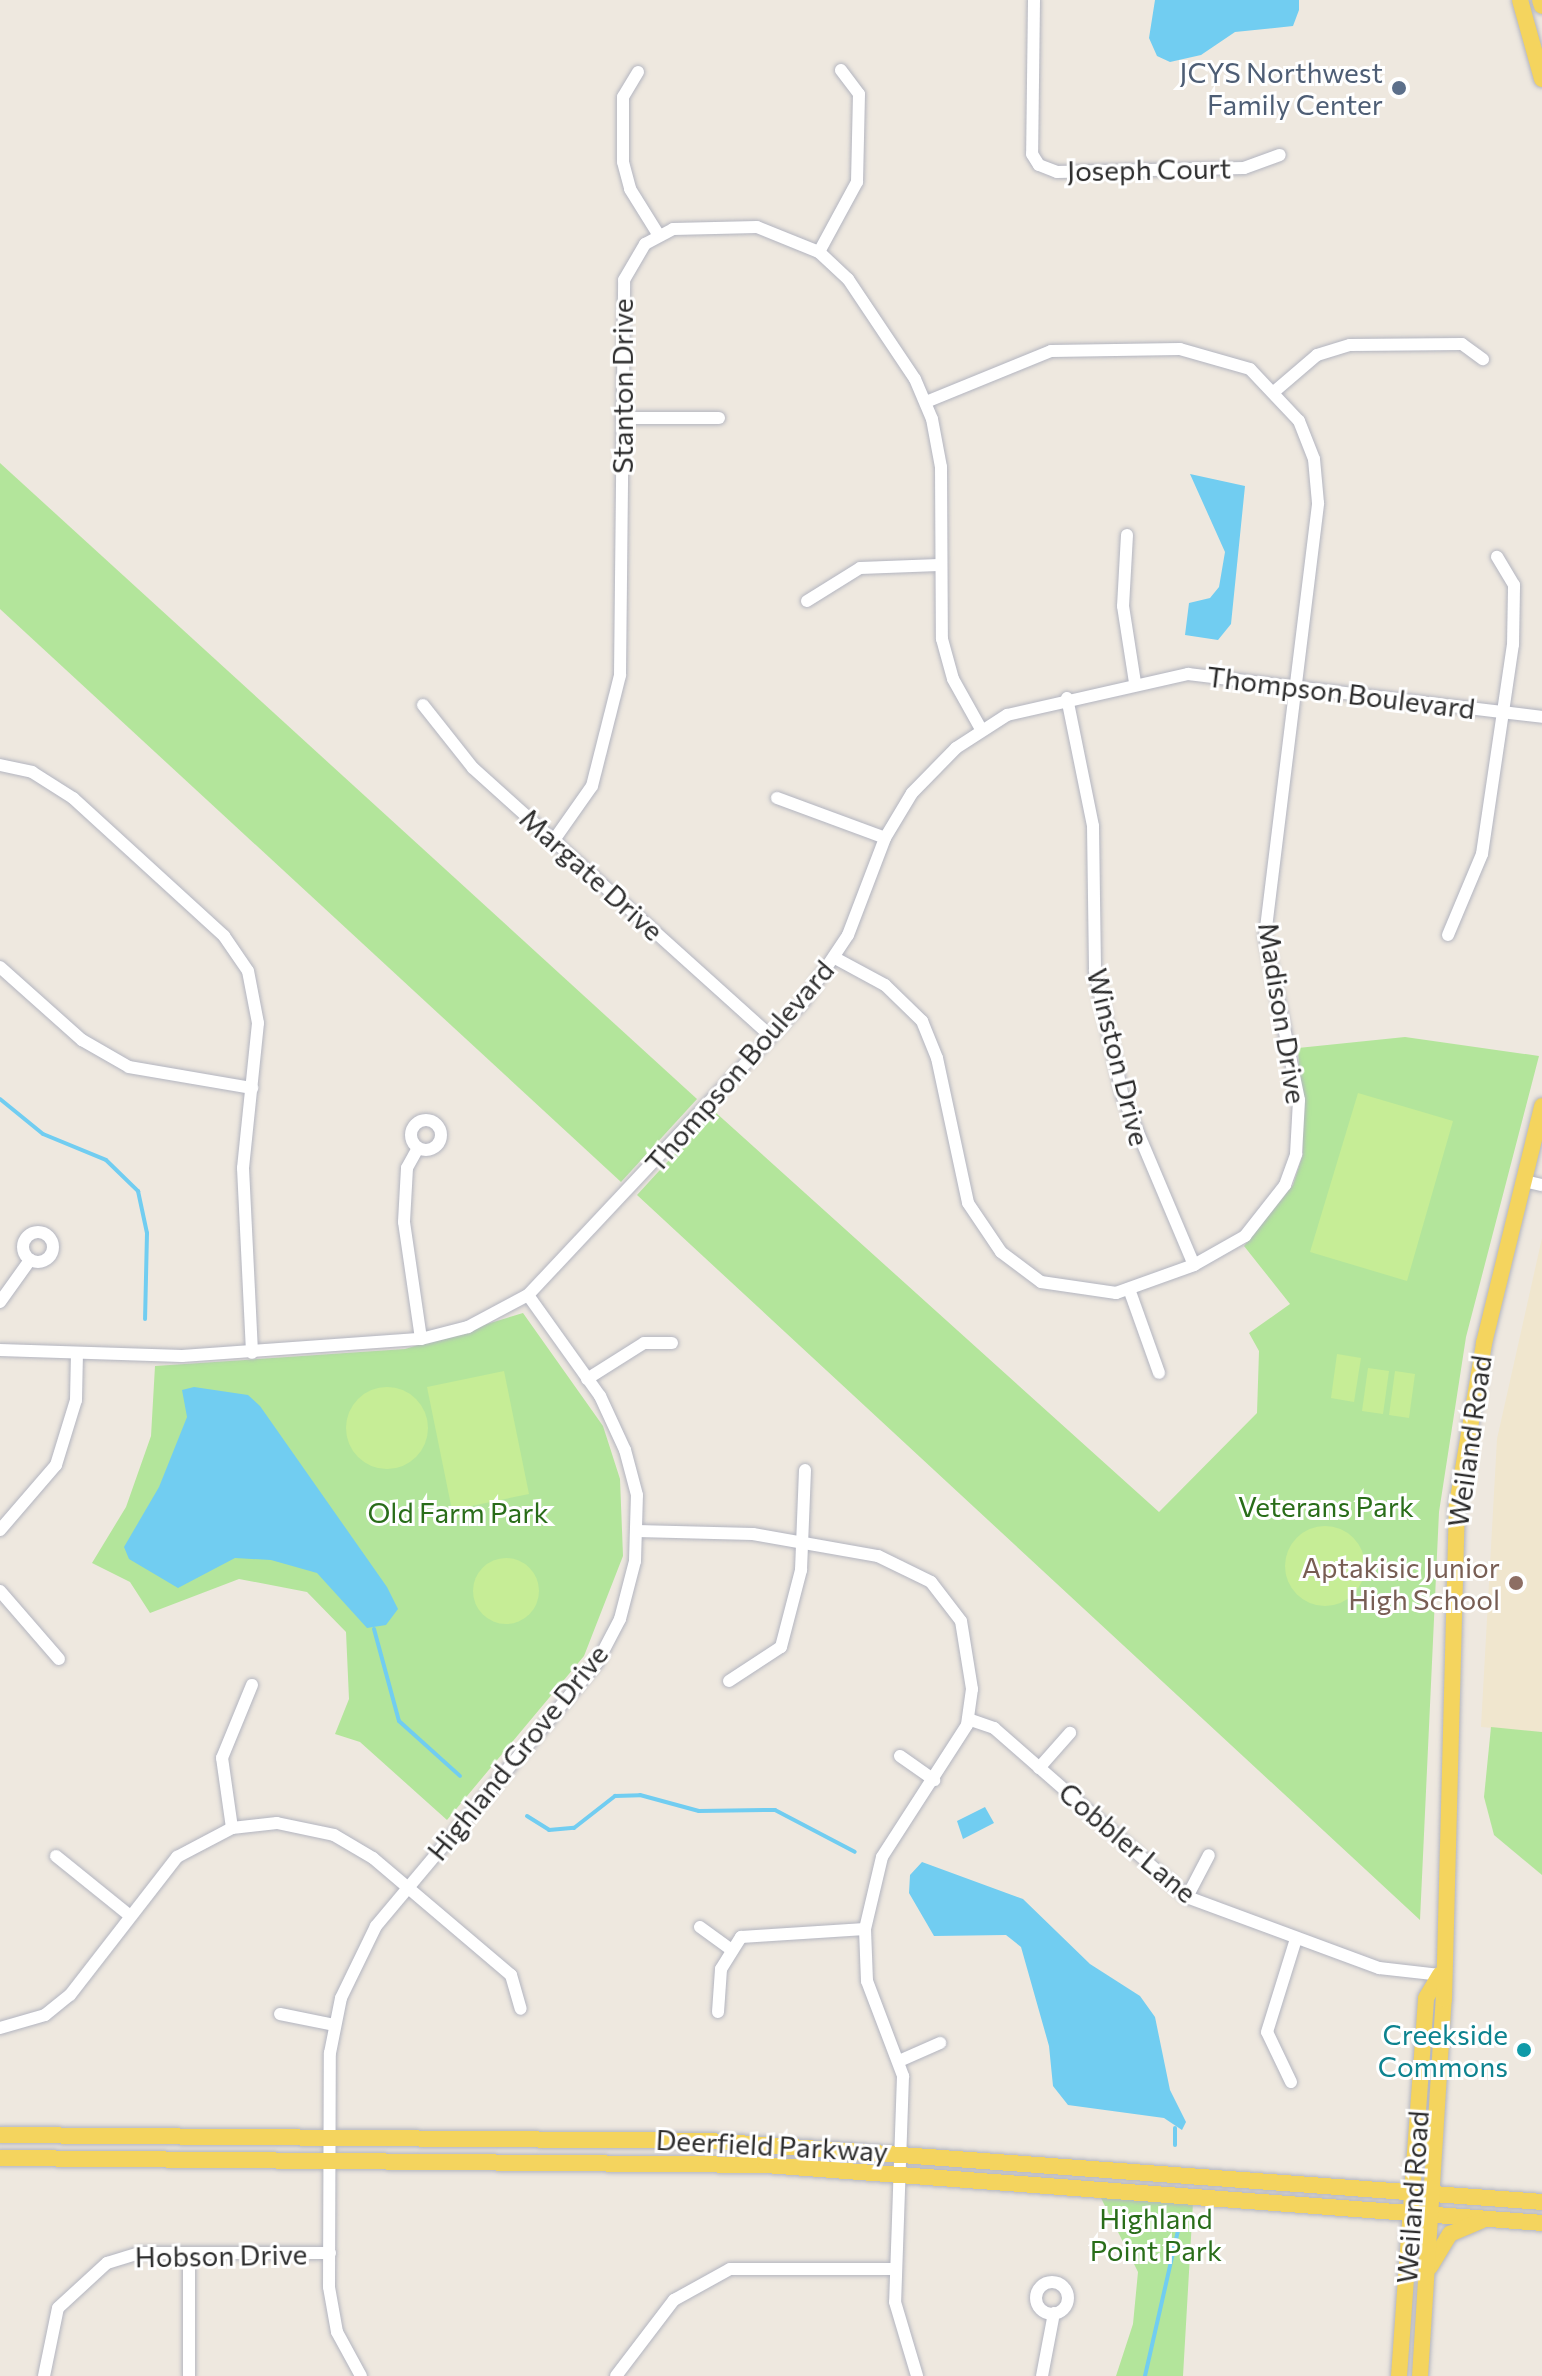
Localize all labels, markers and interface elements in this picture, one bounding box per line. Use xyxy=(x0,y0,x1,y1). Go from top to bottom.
place label: JCYS Northwest Family Center xyxy=(1179,55,1383,121)
marker: JCYS Northwest Family Center xyxy=(1390,79,1408,97)
street label: Joseph Court xyxy=(1067,151,1231,187)
street label: Stanton Drive xyxy=(605,298,639,474)
street label: Thompson Boulevard xyxy=(1205,659,1477,725)
street label: Margate Drive xyxy=(513,801,671,947)
street label: Madison Drive xyxy=(1252,920,1314,1106)
street label: Thompson Boulevard xyxy=(638,953,840,1179)
street label: Winston Drive xyxy=(1081,965,1157,1149)
street label: Weiland Road xyxy=(1440,1353,1498,1529)
park label: Veterans Park xyxy=(1238,1489,1414,1523)
park label: Old Farm Park xyxy=(367,1495,549,1529)
place label: Aptakisic Junior High School xyxy=(1302,1550,1500,1616)
marker: Aptakisic Junior High School xyxy=(1507,1574,1525,1592)
street label: Highland Grove Drive xyxy=(420,1637,614,1867)
street label: Cobbler Lane xyxy=(1052,1775,1204,1909)
place label: Creekside Commons xyxy=(1378,2017,1508,2083)
marker: Creekside Commons xyxy=(1515,2041,1533,2059)
street label: Weiland Road xyxy=(1389,2109,1435,2285)
street label: Deerfield Parkway xyxy=(655,2122,889,2168)
park label: Highland Point Park xyxy=(1090,2201,1222,2267)
street label: Hobson Drive xyxy=(134,2237,308,2273)

